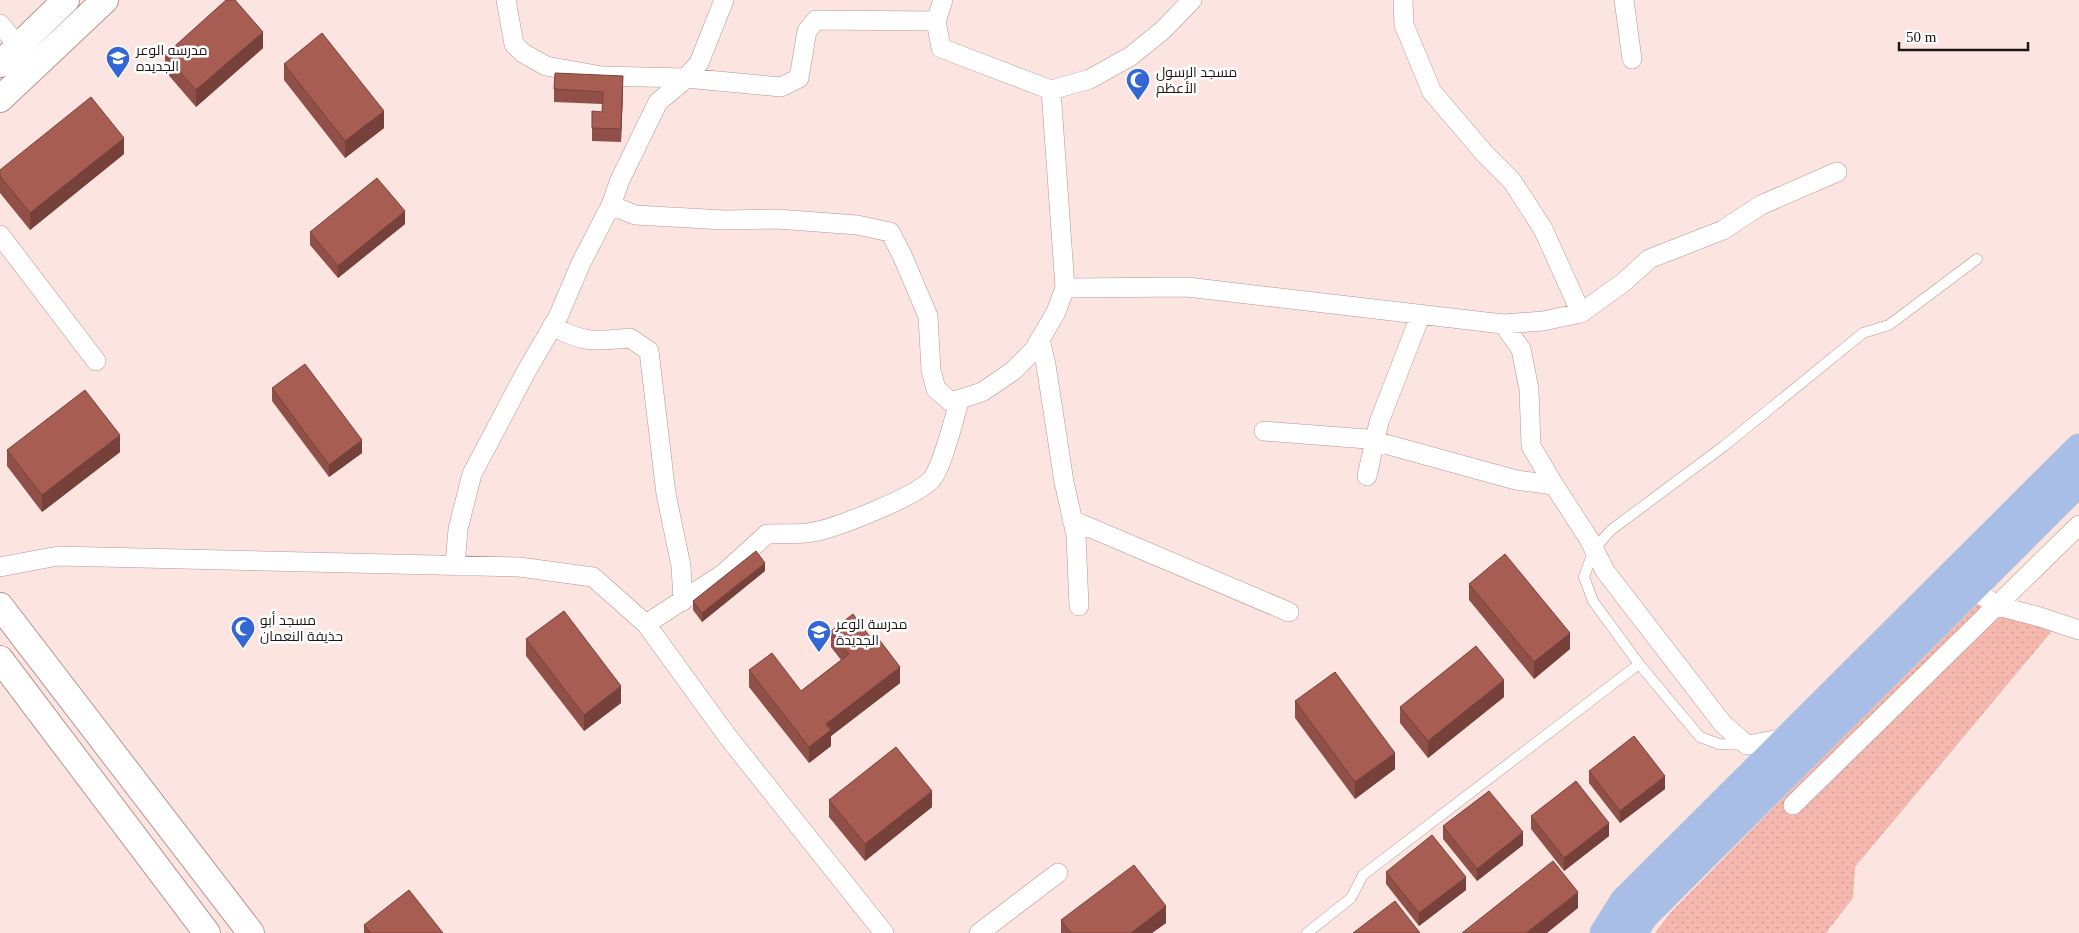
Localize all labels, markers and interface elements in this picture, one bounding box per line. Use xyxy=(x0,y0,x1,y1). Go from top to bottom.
scale bar xyxy=(1899,20,2028,52)
text: 50 m xyxy=(1906,29,1937,45)
place label: مدرسه الوعر الجديده xyxy=(135,43,208,74)
school or university icon: مدرسه الوعر الجديده xyxy=(105,45,131,79)
place label: مسجد الرسول الأعظم xyxy=(1156,65,1237,98)
mosque icon: مسجد الرسول الأعظم xyxy=(1125,67,1151,101)
place label: مسجد أبو حذيفة النعمان xyxy=(260,611,343,644)
mosque icon: مسجد أبو حذيفة النعمان xyxy=(230,615,256,649)
place label: مدرسة الوعر الجديدة xyxy=(835,617,908,648)
school or university icon: مدرسة الوعر الجديدة xyxy=(806,619,832,653)

